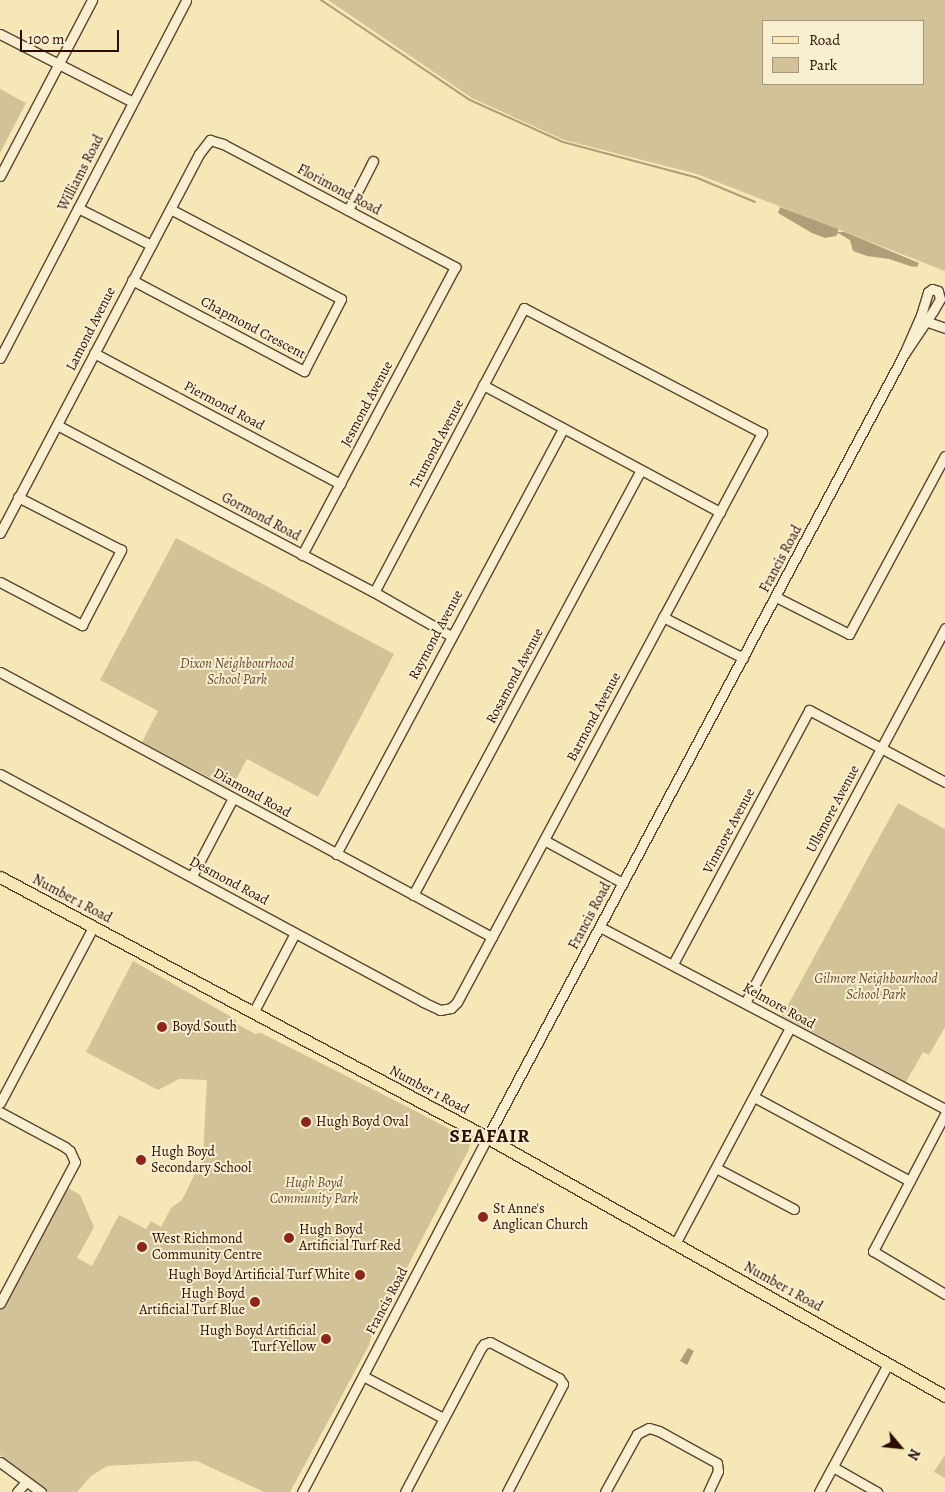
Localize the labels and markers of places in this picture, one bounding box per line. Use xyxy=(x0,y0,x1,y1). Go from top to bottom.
place label: Boyd South xyxy=(172,1019,237,1035)
marker: Boyd South xyxy=(156,1021,168,1033)
place label: Hugh Boyd Oval xyxy=(316,1114,408,1130)
marker: Hugh Boyd Oval xyxy=(300,1116,312,1128)
place label: Hugh Boyd Secondary School xyxy=(151,1144,251,1176)
marker: Hugh Boyd Secondary School xyxy=(135,1154,147,1166)
place label: St Anne's Anglican Church xyxy=(493,1201,588,1234)
marker: St Anne's Anglican Church xyxy=(477,1211,489,1223)
place label: Hugh Boyd Artificial Turf Red xyxy=(299,1222,401,1254)
place label: West Richmond Community Centre xyxy=(152,1231,262,1264)
marker: Hugh Boyd Artificial Turf Red xyxy=(283,1232,295,1244)
marker: West Richmond Community Centre xyxy=(136,1241,148,1253)
place label: Hugh Boyd Artificial Turf White xyxy=(168,1267,350,1283)
marker: Hugh Boyd Artificial Turf White xyxy=(354,1269,366,1281)
place label: Hugh Boyd Artificial Turf Blue xyxy=(139,1286,245,1318)
marker: Hugh Boyd Artificial Turf Blue xyxy=(249,1296,261,1308)
place label: Hugh Boyd Artificial Turf Yellow xyxy=(199,1323,316,1355)
marker: Hugh Boyd Artificial Turf Yellow xyxy=(320,1333,332,1345)

